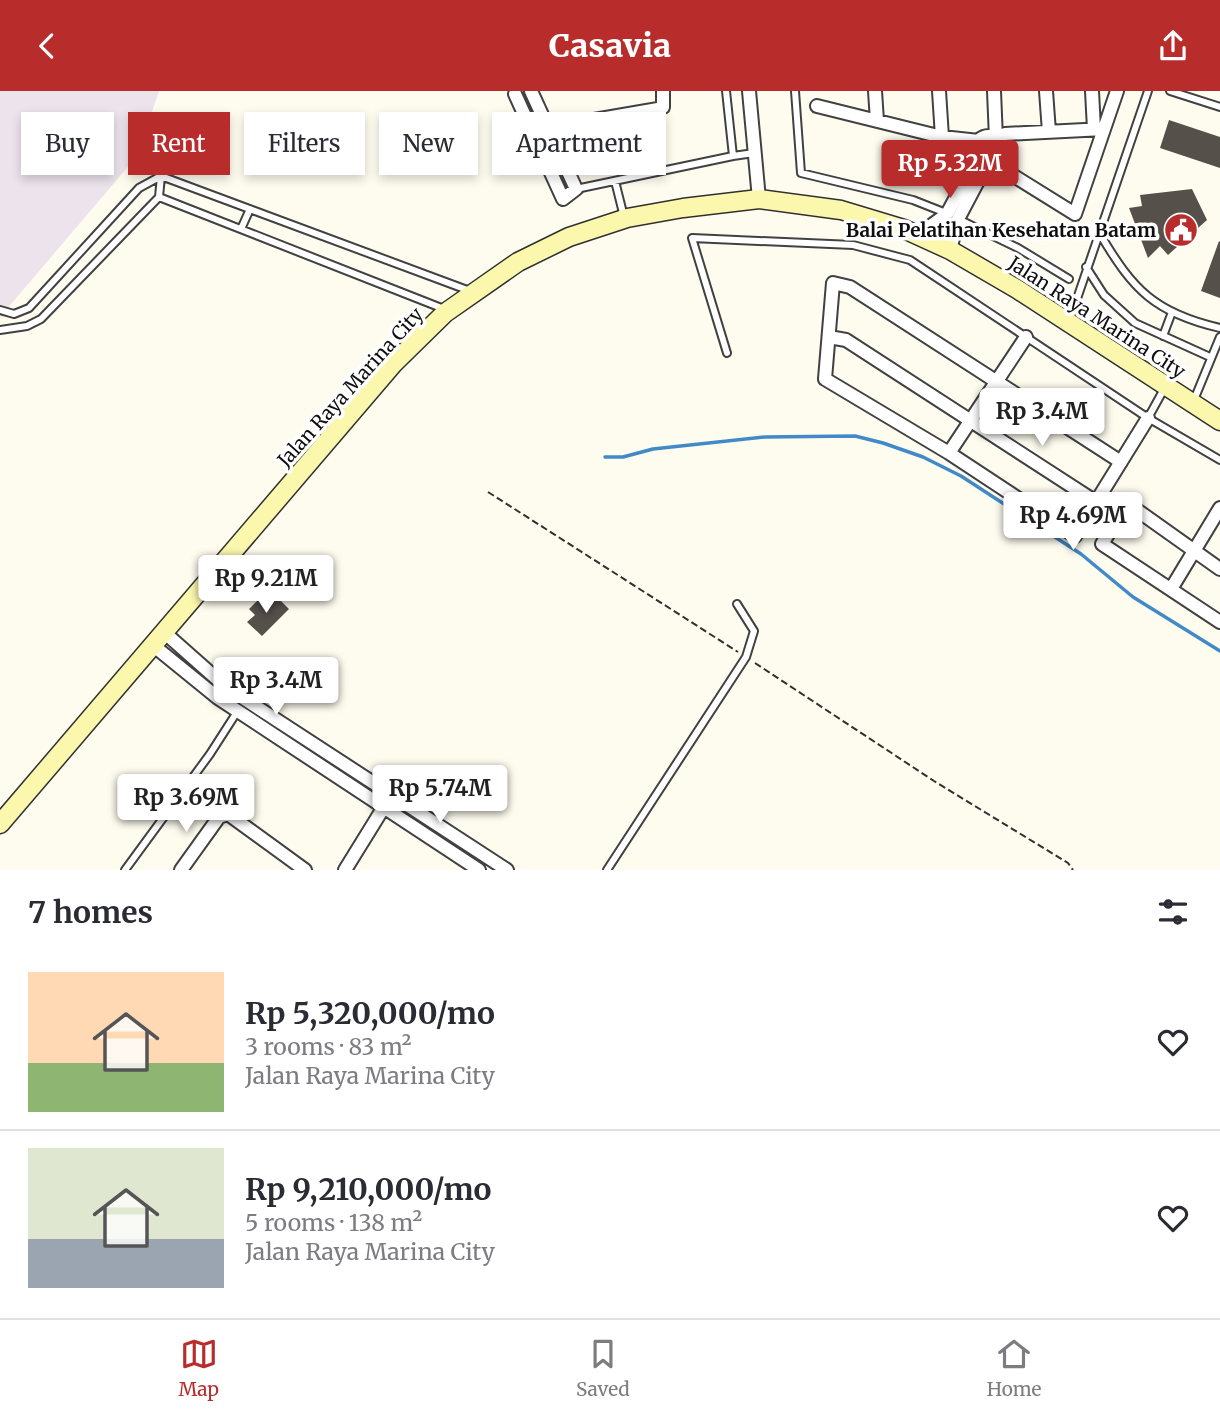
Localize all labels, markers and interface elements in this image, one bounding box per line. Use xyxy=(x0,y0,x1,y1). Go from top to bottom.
text: Casavia xyxy=(549,26,671,66)
icon: back xyxy=(28,27,66,65)
icon: share xyxy=(1154,27,1192,65)
chip: Buy xyxy=(21,112,114,175)
chip: Rent xyxy=(128,112,230,175)
chip: Filters xyxy=(244,112,365,175)
chip: New xyxy=(379,112,478,175)
chip: Apartment xyxy=(492,112,666,175)
pin: Rp 5.32M xyxy=(878,141,1022,200)
text: Rp 5.32M xyxy=(897,148,1003,177)
public building icon: Balai Pelatihan Kesehatan Batam xyxy=(1162,211,1200,249)
place label: Balai Pelatihan Kesehatan Batam xyxy=(846,218,1156,242)
street label: Jalan Raya Marina City xyxy=(1003,250,1190,383)
street label: Jalan Raya Marina City xyxy=(271,302,428,472)
pin: Rp 3.4M xyxy=(977,389,1107,448)
text: Rp 3.4M xyxy=(995,396,1089,425)
pin: Rp 4.69M xyxy=(1001,493,1145,552)
text: Rp 4.69M xyxy=(1019,500,1127,529)
pin: Rp 9.21M xyxy=(194,555,338,615)
text: Rp 9.21M xyxy=(214,563,318,592)
pin: Rp 3.4M xyxy=(211,657,341,717)
text: Rp 3.4M xyxy=(229,665,323,694)
pin: Rp 5.74M xyxy=(368,765,512,825)
text: Rp 5.74M xyxy=(388,773,492,802)
pin: Rp 3.69M xyxy=(114,775,258,834)
text: Rp 3.69M xyxy=(133,782,239,811)
text: 7 homes xyxy=(28,893,153,931)
icon: filters xyxy=(1154,893,1192,931)
text: Rp 5,320,000/mo xyxy=(245,994,495,1032)
icon: home xyxy=(84,1000,168,1084)
icon: heart xyxy=(1154,1023,1192,1061)
text: 3 rooms · 83 m² xyxy=(245,1032,411,1061)
text: Jalan Raya Marina City xyxy=(245,1061,495,1090)
text: Rp 9,210,000/mo xyxy=(245,1170,491,1208)
icon: home xyxy=(84,1176,168,1260)
icon: heart xyxy=(1154,1199,1192,1237)
text: 5 rooms · 138 m² xyxy=(245,1208,422,1237)
text: Jalan Raya Marina City xyxy=(245,1237,495,1266)
tab: Map xyxy=(178,1335,219,1401)
tab: Saved xyxy=(576,1335,630,1401)
tab: Home xyxy=(987,1335,1042,1401)

